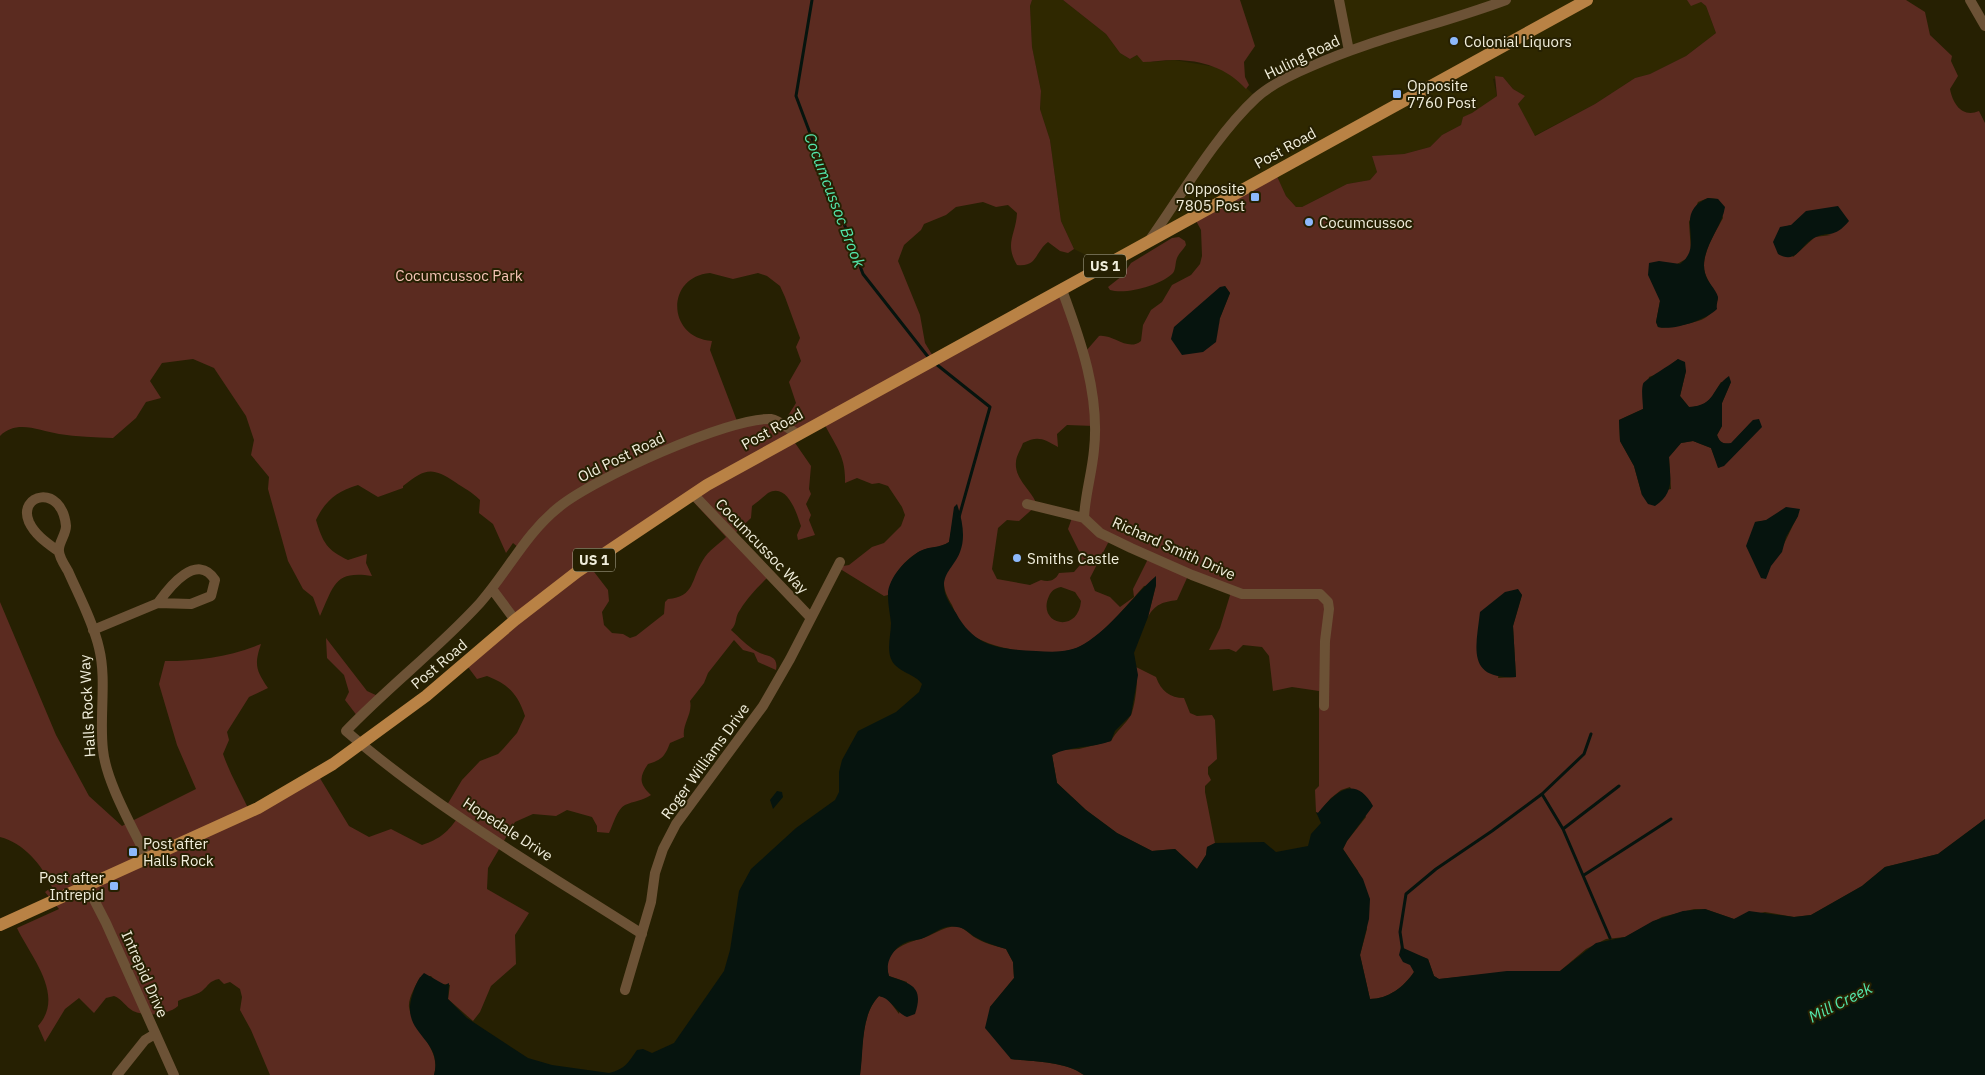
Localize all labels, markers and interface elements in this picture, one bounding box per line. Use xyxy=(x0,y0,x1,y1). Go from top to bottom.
street label: Huling Road xyxy=(1261,31,1343,83)
place label: Colonial Liquors xyxy=(1464,32,1572,51)
marker: Colonial Liquors xyxy=(1448,35,1460,47)
place label: Opposite 7760 Post xyxy=(1407,76,1476,112)
marker: Opposite 7760 Post xyxy=(1391,88,1403,100)
street label: Post Road xyxy=(1251,123,1319,173)
water label: Cocumcussoc Brook xyxy=(800,130,870,271)
place label: Opposite 7805 Post xyxy=(1176,179,1245,215)
marker: Opposite 7805 Post xyxy=(1249,191,1261,203)
place label: Cocumcussoc xyxy=(1319,213,1413,232)
marker: Cocumcussoc xyxy=(1303,216,1315,228)
road number: US 1 xyxy=(1084,255,1126,278)
park label: Cocumcussoc Park xyxy=(395,266,523,285)
street label: Post Road xyxy=(738,404,806,454)
street label: Old Post Road xyxy=(574,428,668,486)
street label: Cocumcussoc Way xyxy=(712,494,813,598)
street label: Richard Smith Drive xyxy=(1109,512,1239,584)
road number: US 1 xyxy=(573,548,615,572)
place label: Smiths Castle xyxy=(1027,549,1119,568)
marker: Smiths Castle xyxy=(1011,552,1023,564)
street label: Post Road xyxy=(407,635,471,693)
street label: Halls Rock Way xyxy=(75,654,99,758)
street label: Roger Williams Drive xyxy=(657,699,753,823)
street label: Hopedale Drive xyxy=(459,793,557,865)
place label: Post after Halls Rock xyxy=(143,834,214,870)
marker: Post after Halls Rock xyxy=(127,846,139,858)
place label: Post after Intrepid xyxy=(39,868,104,904)
marker: Post after Intrepid xyxy=(108,880,120,892)
street label: Intrepid Drive xyxy=(117,928,173,1020)
water label: Mill Creek xyxy=(1805,977,1876,1027)

